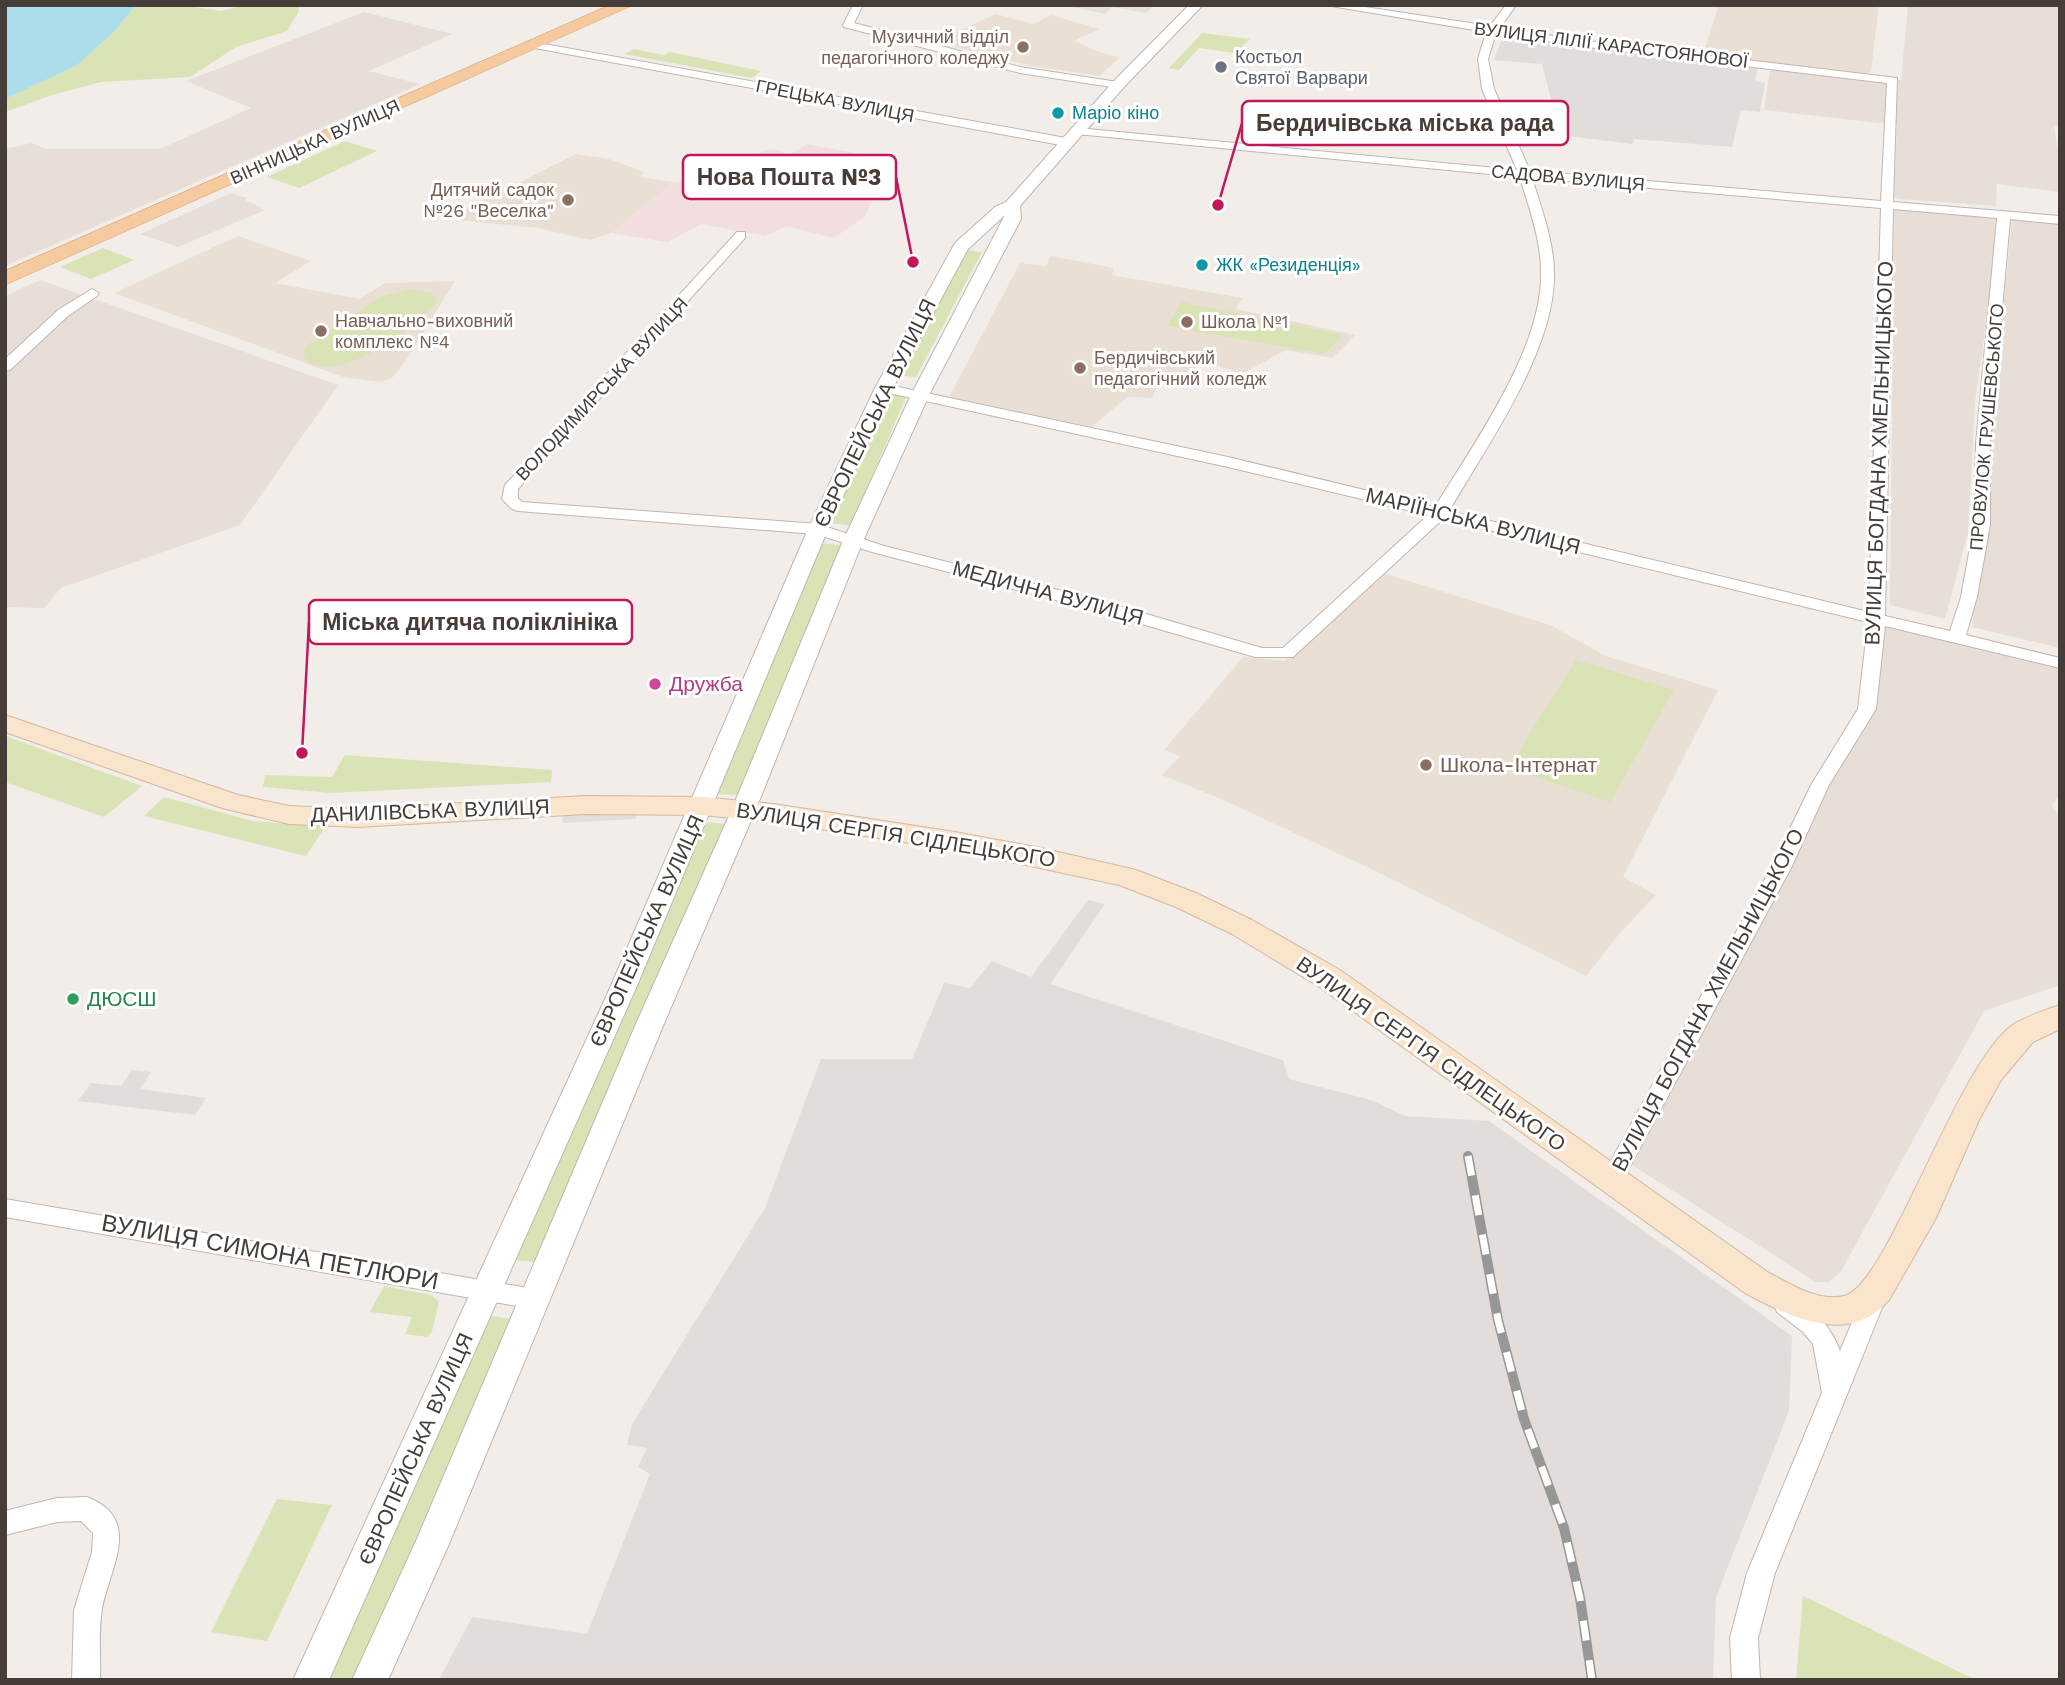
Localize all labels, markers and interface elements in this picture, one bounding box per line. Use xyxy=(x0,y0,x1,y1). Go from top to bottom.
street label: ВУЛИЦЯ ЛІЛІЇ КАРАСТОЯНОВОЇ xyxy=(1473,17,1749,72)
place label: Музичний відділ педагогічного коледжу xyxy=(821,26,1009,68)
marker: Музичний відділ педагогічного коледжу xyxy=(1015,39,1031,55)
place label: Костьол Святої Варвари xyxy=(1235,46,1368,88)
marker: Костьол Святої Варвари xyxy=(1213,59,1229,75)
street label: ГРЕЦЬКА ВУЛИЦЯ xyxy=(754,75,916,126)
street label: ВІННИЦЬКА ВУЛИЦЯ xyxy=(227,95,403,188)
callout: Бердичівська міська рада xyxy=(1242,101,1568,145)
place label: Маріо кіно xyxy=(1072,102,1159,123)
marker: Маріо кіно xyxy=(1050,105,1066,121)
text: Бердичівська міська рада xyxy=(1256,110,1554,137)
callout: Нова Пошта №3 xyxy=(683,155,896,199)
street label: САДОВА ВУЛИЦЯ xyxy=(1490,160,1646,195)
text: Нова Пошта №3 xyxy=(697,164,881,191)
place label: Дитячий садок №26 "Веселка" xyxy=(423,179,554,221)
marker: Дитячий садок №26 "Веселка" xyxy=(560,192,576,208)
place label: ЖК «Резиденція» xyxy=(1216,254,1361,275)
marker: ЖК «Резиденція» xyxy=(1194,257,1210,273)
street label: ВУЛИЦЯ БОГДАНА ХМЕЛЬНИЦЬКОГО xyxy=(1859,260,1898,646)
street label: ВОЛОДИМИРСЬКА ВУЛИЦЯ xyxy=(511,293,692,484)
street label: ЄВРОПЕЙСЬКА ВУЛИЦЯ xyxy=(808,294,941,531)
street label: ПРОВУЛОК ГРУШЕВСЬКОГО xyxy=(1965,303,2008,551)
place label: Навчально-виховний комплекс №4 xyxy=(335,310,513,352)
place label: Школа №1 xyxy=(1201,311,1289,332)
marker: Школа №1 xyxy=(1179,314,1195,330)
marker: Навчально-виховний комплекс №4 xyxy=(313,323,329,339)
place label: Бердичівський педагогічний коледж xyxy=(1094,347,1267,389)
marker: Бердичівський педагогічний коледж xyxy=(1072,360,1088,376)
street label: МАРІЇНСЬКА ВУЛИЦЯ xyxy=(1363,482,1583,559)
street label: МЕДИЧНА ВУЛИЦЯ xyxy=(950,555,1146,630)
callout: Міська дитяча поліклініка xyxy=(309,600,632,644)
text: Міська дитяча поліклініка xyxy=(322,609,618,636)
place label: Дружба xyxy=(669,671,743,696)
marker: Дружба xyxy=(647,676,663,692)
place label: Школа-Інтернат xyxy=(1440,752,1598,777)
marker: Школа-Інтернат xyxy=(1418,757,1434,773)
street label: ДАНИЛІВСЬКА ВУЛИЦЯ xyxy=(310,794,550,827)
street label: ВУЛИЦЯ СЕРГІЯ СІДЛЕЦЬКОГО xyxy=(735,797,1057,872)
street label: ЄВРОПЕЙСЬКА ВУЛИЦЯ xyxy=(584,811,709,1051)
street label: ВУЛИЦЯ БОГДАНА ХМЕЛЬНИЦЬКОГО xyxy=(1606,824,1809,1175)
street label: ВУЛИЦЯ СЕРГІЯ СІДЛЕЦЬКОГО xyxy=(1292,951,1571,1156)
place label: ДЮСШ xyxy=(87,986,157,1011)
marker: ДЮСШ xyxy=(65,991,81,1007)
street label: ВУЛИЦЯ СИМОНА ПЕТЛЮРИ xyxy=(99,1209,441,1295)
street label: ЄВРОПЕЙСЬКА ВУЛИЦЯ xyxy=(353,1329,478,1569)

